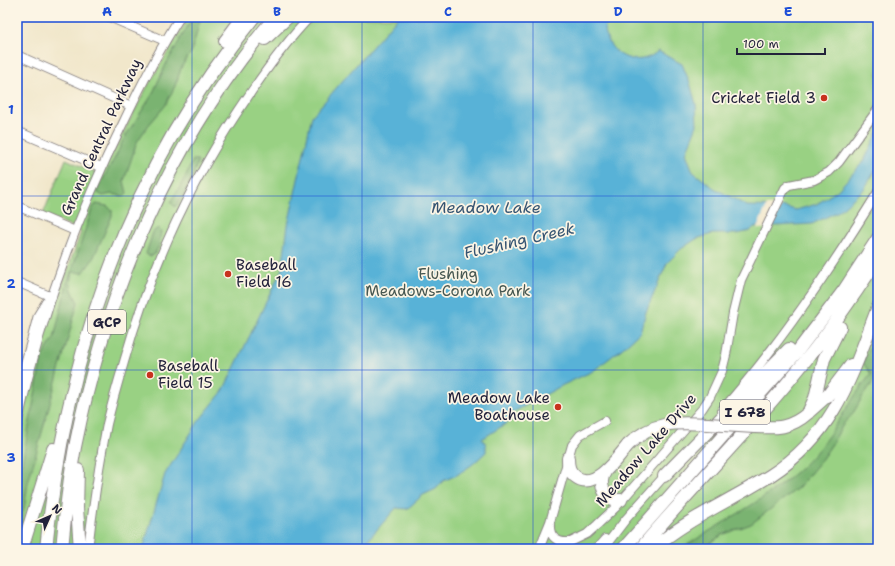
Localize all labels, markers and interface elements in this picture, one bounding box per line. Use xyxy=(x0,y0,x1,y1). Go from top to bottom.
text: A xyxy=(102,3,112,20)
text: B xyxy=(273,3,281,20)
text: C xyxy=(444,3,452,20)
text: D xyxy=(613,3,623,20)
text: E xyxy=(784,3,793,20)
scale bar xyxy=(737,30,825,56)
text: 100 m xyxy=(743,36,779,52)
street label: Grand Central Parkway xyxy=(56,55,146,219)
place label: Cricket Field 3 xyxy=(711,88,816,108)
marker: Cricket Field 3 xyxy=(819,93,829,103)
text: 1 xyxy=(8,101,14,118)
water label: Meadow Lake xyxy=(431,197,541,218)
water label: Flushing Creek xyxy=(462,218,577,263)
place label: Baseball Field 16 xyxy=(236,255,297,292)
park label: Flushing Meadows-Corona Park xyxy=(365,264,531,301)
marker: Baseball Field 16 xyxy=(223,269,233,279)
text: 2 xyxy=(6,275,16,292)
road number: GCP xyxy=(88,310,126,334)
place label: Baseball Field 15 xyxy=(158,356,219,393)
marker: Baseball Field 15 xyxy=(145,370,155,380)
place label: Meadow Lake Boathouse xyxy=(448,388,550,425)
street label: Meadow Lake Drive xyxy=(591,389,701,511)
road number: I 678 xyxy=(720,400,770,424)
marker: Meadow Lake Boathouse xyxy=(553,402,563,412)
text: 3 xyxy=(6,449,16,466)
north arrow xyxy=(30,496,70,536)
text: N xyxy=(48,501,65,518)

